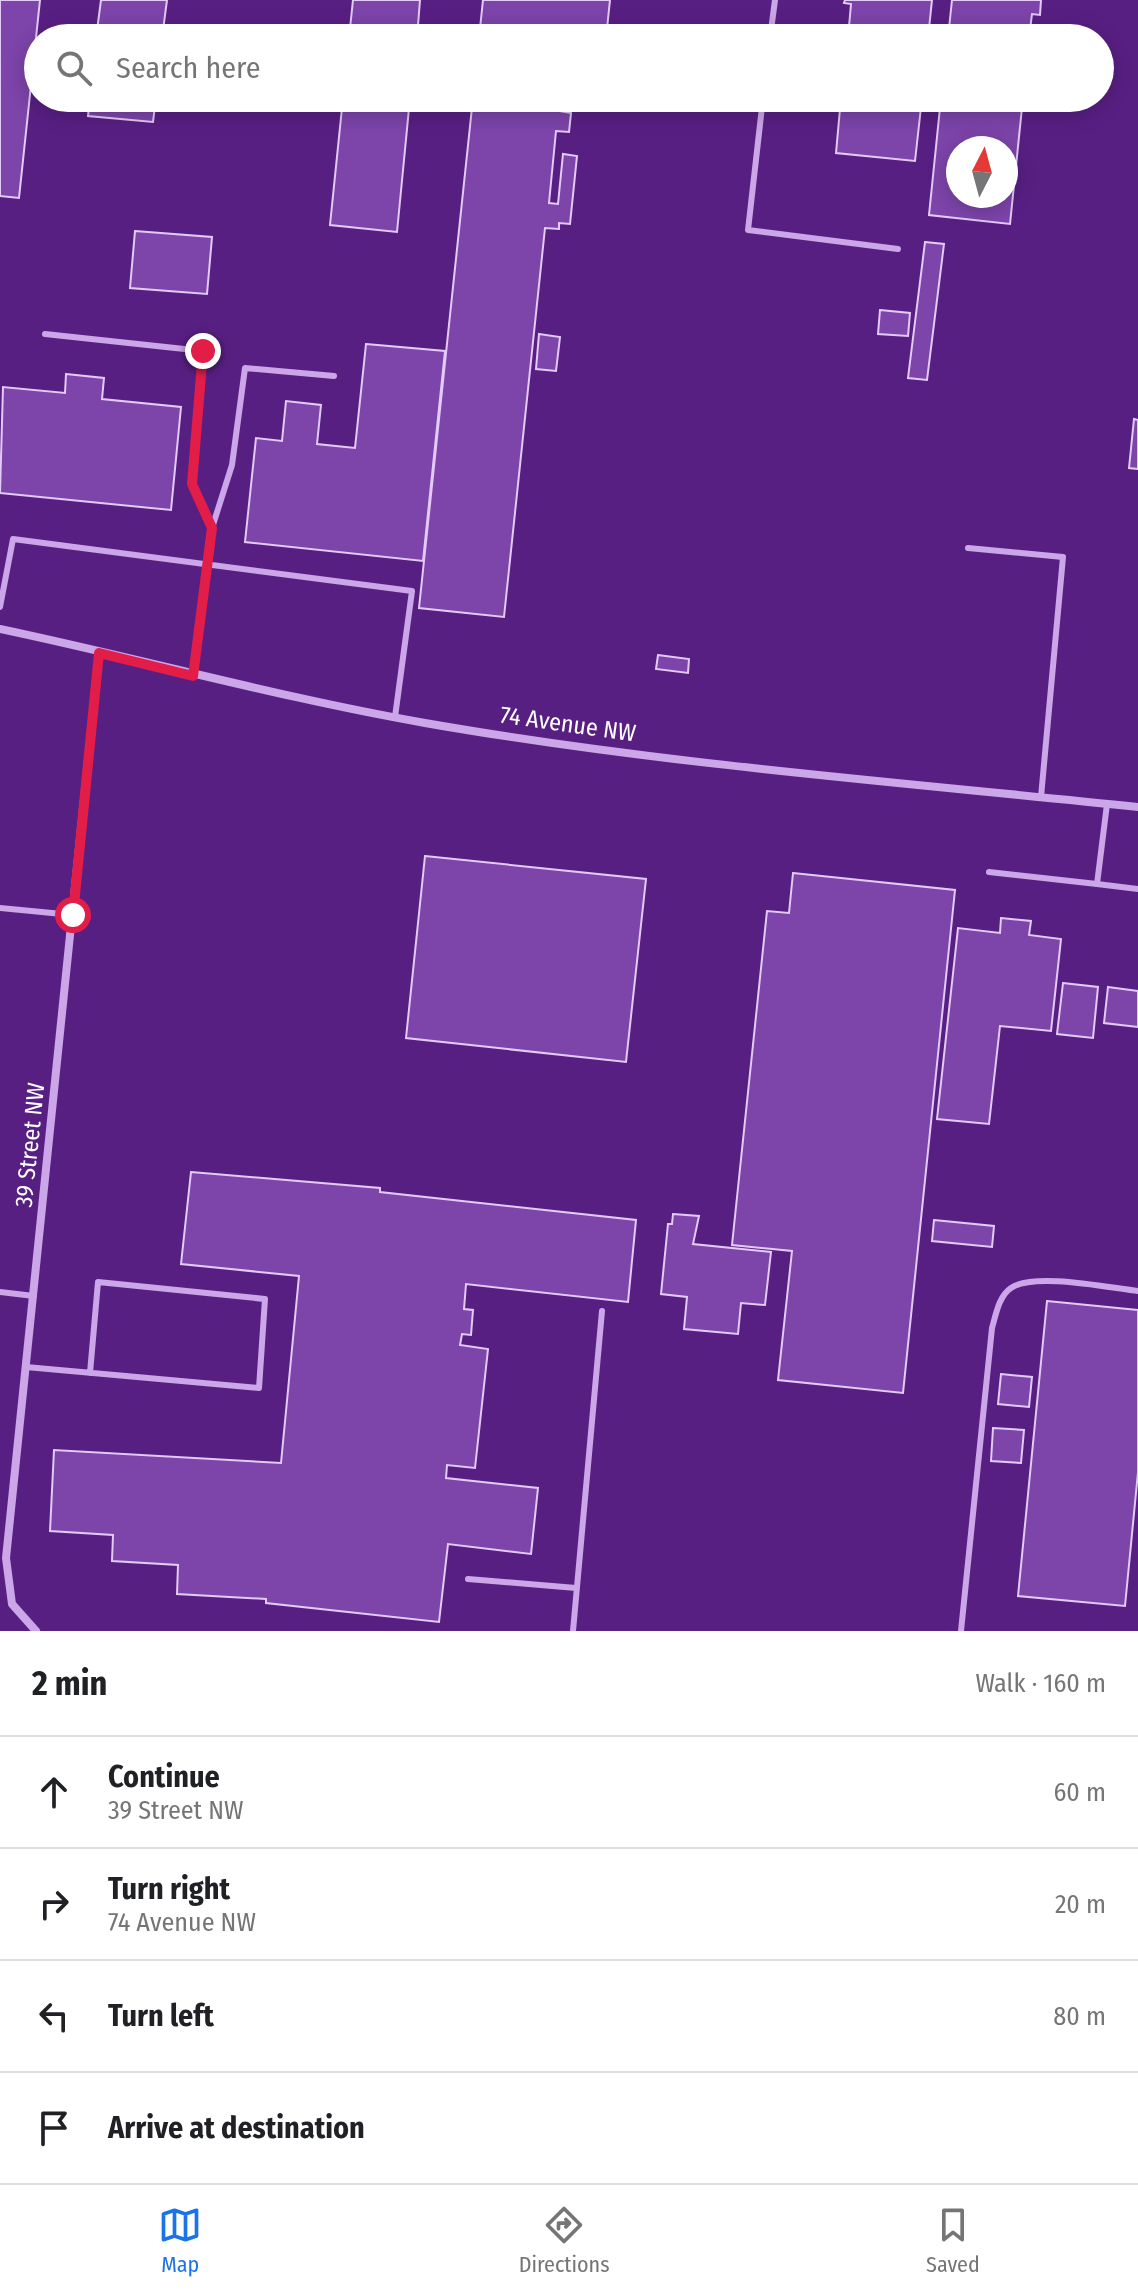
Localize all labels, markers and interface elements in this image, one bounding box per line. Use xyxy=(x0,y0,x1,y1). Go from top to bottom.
search box xyxy=(24,24,1114,112)
icon: search xyxy=(52,46,96,90)
text: Search here xyxy=(116,50,261,86)
north arrow xyxy=(946,136,1018,208)
route end xyxy=(185,333,221,369)
street label: 74 Avenue NW xyxy=(498,701,638,747)
route start xyxy=(55,897,91,933)
street label: 39 Street NW xyxy=(10,1081,50,1209)
text: 2 min xyxy=(32,1663,107,1704)
text: Walk · 160 m xyxy=(975,1668,1106,1699)
text: Continue xyxy=(108,1759,220,1795)
icon: ahead xyxy=(32,1770,76,1814)
text: 60 m xyxy=(1053,1777,1106,1808)
text: 39 Street NW xyxy=(108,1795,244,1826)
text: Turn right xyxy=(108,1871,230,1907)
icon: right xyxy=(32,1882,76,1926)
text: 20 m xyxy=(1055,1889,1106,1920)
text: 74 Avenue NW xyxy=(108,1907,256,1938)
icon: left xyxy=(32,1994,76,2038)
text: Turn left xyxy=(108,1998,214,2034)
text: 80 m xyxy=(1053,2001,1106,2032)
icon: arrive xyxy=(32,2106,76,2150)
text: Arrive at destination xyxy=(108,2110,365,2146)
tab: Map xyxy=(158,2203,202,2278)
tab: Directions xyxy=(519,2203,610,2278)
tab: Saved xyxy=(926,2203,980,2278)

